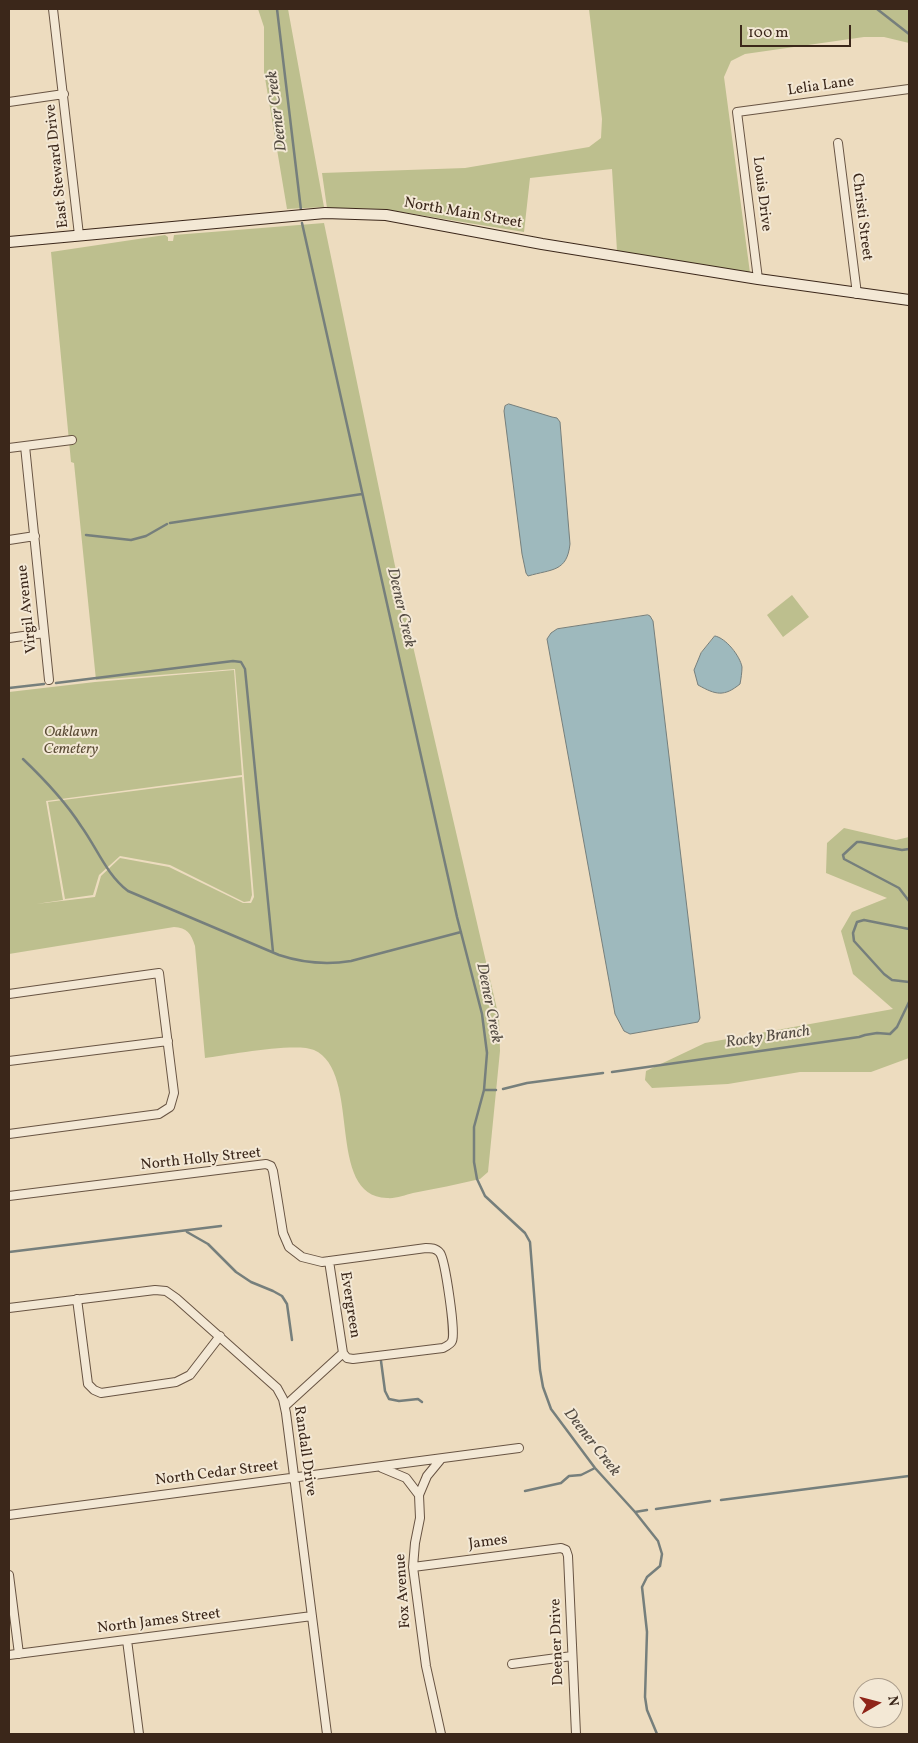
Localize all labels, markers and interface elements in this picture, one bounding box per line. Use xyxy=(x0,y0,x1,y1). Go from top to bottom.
scale bar xyxy=(743,15,854,47)
text: 100 m xyxy=(748,23,788,44)
water label: Deener Creek xyxy=(264,70,292,152)
street label: Lelia Lane xyxy=(787,73,855,101)
street label: East Steward Drive xyxy=(43,103,73,229)
street label: Louis Drive xyxy=(747,155,775,233)
street label: Christi Street xyxy=(847,172,875,262)
street label: North Main Street xyxy=(402,195,524,233)
street label: Virgil Avenue xyxy=(14,564,42,654)
water label: Deener Creek xyxy=(382,566,418,650)
park label: Oaklawn Cemetery xyxy=(44,724,98,759)
water label: Deener Creek xyxy=(471,961,505,1045)
water label: Rocky Branch xyxy=(725,1023,811,1053)
street label: North Holly Street xyxy=(140,1145,262,1175)
street label: Evergreen xyxy=(335,1270,363,1340)
street label: Randall Drive xyxy=(289,1405,319,1497)
water label: Deener Creek xyxy=(558,1405,624,1481)
street label: North Cedar Street xyxy=(154,1458,280,1490)
street label: James xyxy=(467,1532,509,1554)
street label: Fox Avenue xyxy=(392,1553,416,1629)
street label: Deener Drive xyxy=(547,1598,569,1686)
street label: North James Street xyxy=(96,1606,222,1638)
north arrow xyxy=(853,1678,903,1728)
text: N xyxy=(882,1695,902,1707)

